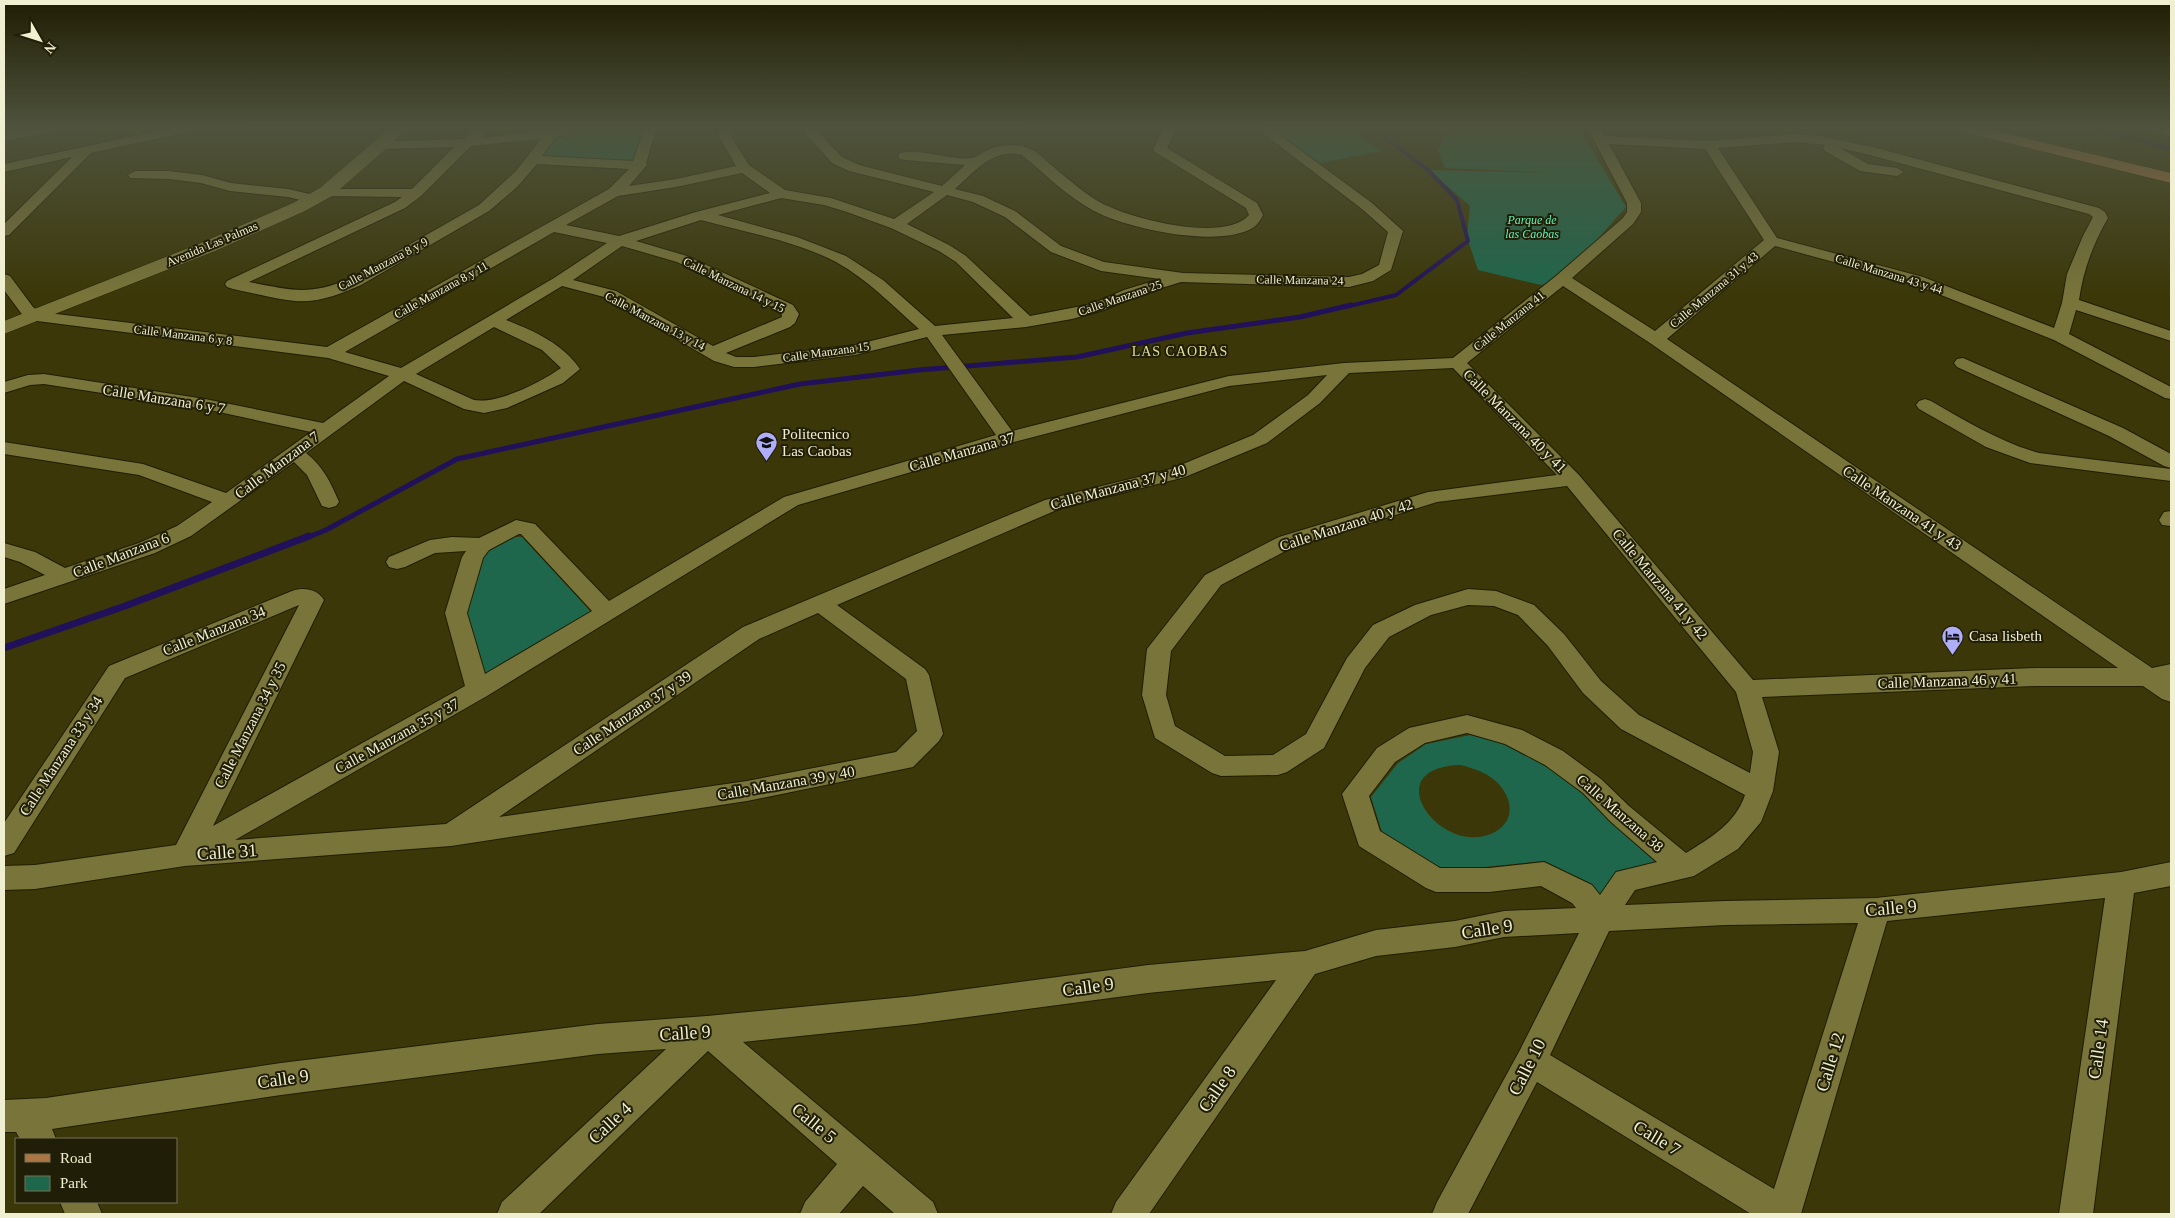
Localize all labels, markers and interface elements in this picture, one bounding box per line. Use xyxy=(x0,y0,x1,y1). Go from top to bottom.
north arrow xyxy=(15,15,65,65)
text: N xyxy=(41,39,59,57)
park label: Parque de las Caobas xyxy=(1505,213,1559,241)
street label: Avenida Las Palmas xyxy=(164,218,260,270)
street label: Calle Manzana 8 y 9 xyxy=(336,235,430,293)
street label: Calle Manzana 31 y 43 xyxy=(1667,249,1761,331)
street label: Calle Manzana 43 y 44 xyxy=(1834,251,1944,297)
street label: Calle Manzana 14 y 15 xyxy=(681,254,787,316)
street label: Calle Manzana 8 y 11 xyxy=(392,258,490,322)
street label: Calle Manzana 24 xyxy=(1256,272,1344,288)
street label: Calle Manzana 25 xyxy=(1076,277,1164,319)
street label: Calle Manzana 41 xyxy=(1471,288,1547,354)
street label: Calle Manzana 13 y 14 xyxy=(603,289,707,353)
street label: Calle Manzana 6 y 8 xyxy=(133,322,233,348)
street label: Calle Manzana 15 xyxy=(782,339,870,365)
district label: LAS CAOBAS xyxy=(1132,344,1228,359)
street label: Calle Manzana 40 y 41 xyxy=(1460,366,1570,476)
street label: Calle Manzana 6 y 7 xyxy=(101,381,227,417)
place label: Politecnico Las Caobas xyxy=(782,426,852,459)
street label: Calle Manzana 7 xyxy=(232,428,323,502)
street label: Calle Manzana 37 xyxy=(907,429,1017,475)
school or university icon: Politecnico Las Caobas xyxy=(754,431,778,462)
street label: Calle Manzana 37 y 40 xyxy=(1049,461,1187,513)
street label: Calle Manzana 41 y 43 xyxy=(1840,462,1964,554)
street label: Calle Manzana 40 y 42 xyxy=(1277,496,1415,554)
street label: Calle Manzana 41 y 42 xyxy=(1609,526,1711,642)
street label: Calle Manzana 6 xyxy=(71,529,172,581)
street label: Calle Manzana 34 xyxy=(160,603,268,659)
hotel icon: Casa lisbeth xyxy=(1941,624,1965,655)
place label: Casa lisbeth xyxy=(1969,628,2042,644)
street label: Calle Manzana 34 y 35 xyxy=(211,659,289,791)
street label: Calle Manzana 37 y 39 xyxy=(570,667,694,759)
street label: Calle Manzana 46 y 41 xyxy=(1877,671,2017,691)
street label: Calle Manzana 33 y 34 xyxy=(16,693,106,819)
street label: Calle Manzana 35 y 37 xyxy=(332,695,462,777)
street label: Calle Manzana 39 y 40 xyxy=(716,763,856,803)
street label: Calle Manzana 38 xyxy=(1574,771,1666,855)
street label: Calle 31 xyxy=(196,840,258,864)
street label: Calle 9 xyxy=(1864,896,1918,920)
street label: Calle 9 xyxy=(1460,915,1514,943)
street label: Calle 9 xyxy=(1061,974,1115,1000)
street label: Calle 14 xyxy=(2084,1018,2112,1080)
street label: Calle 9 xyxy=(659,1021,711,1045)
street label: Calle 12 xyxy=(1812,1030,1848,1094)
street label: Calle 10 xyxy=(1504,1036,1550,1098)
street label: Calle 8 xyxy=(1194,1062,1240,1116)
street label: Calle 9 xyxy=(256,1066,310,1092)
street label: Calle 4 xyxy=(584,1098,636,1148)
street label: Calle 5 xyxy=(788,1099,840,1147)
street label: Calle 7 xyxy=(1630,1116,1684,1160)
legend xyxy=(15,1138,178,1203)
text: Road xyxy=(60,1150,92,1166)
text: Park xyxy=(60,1175,88,1191)

